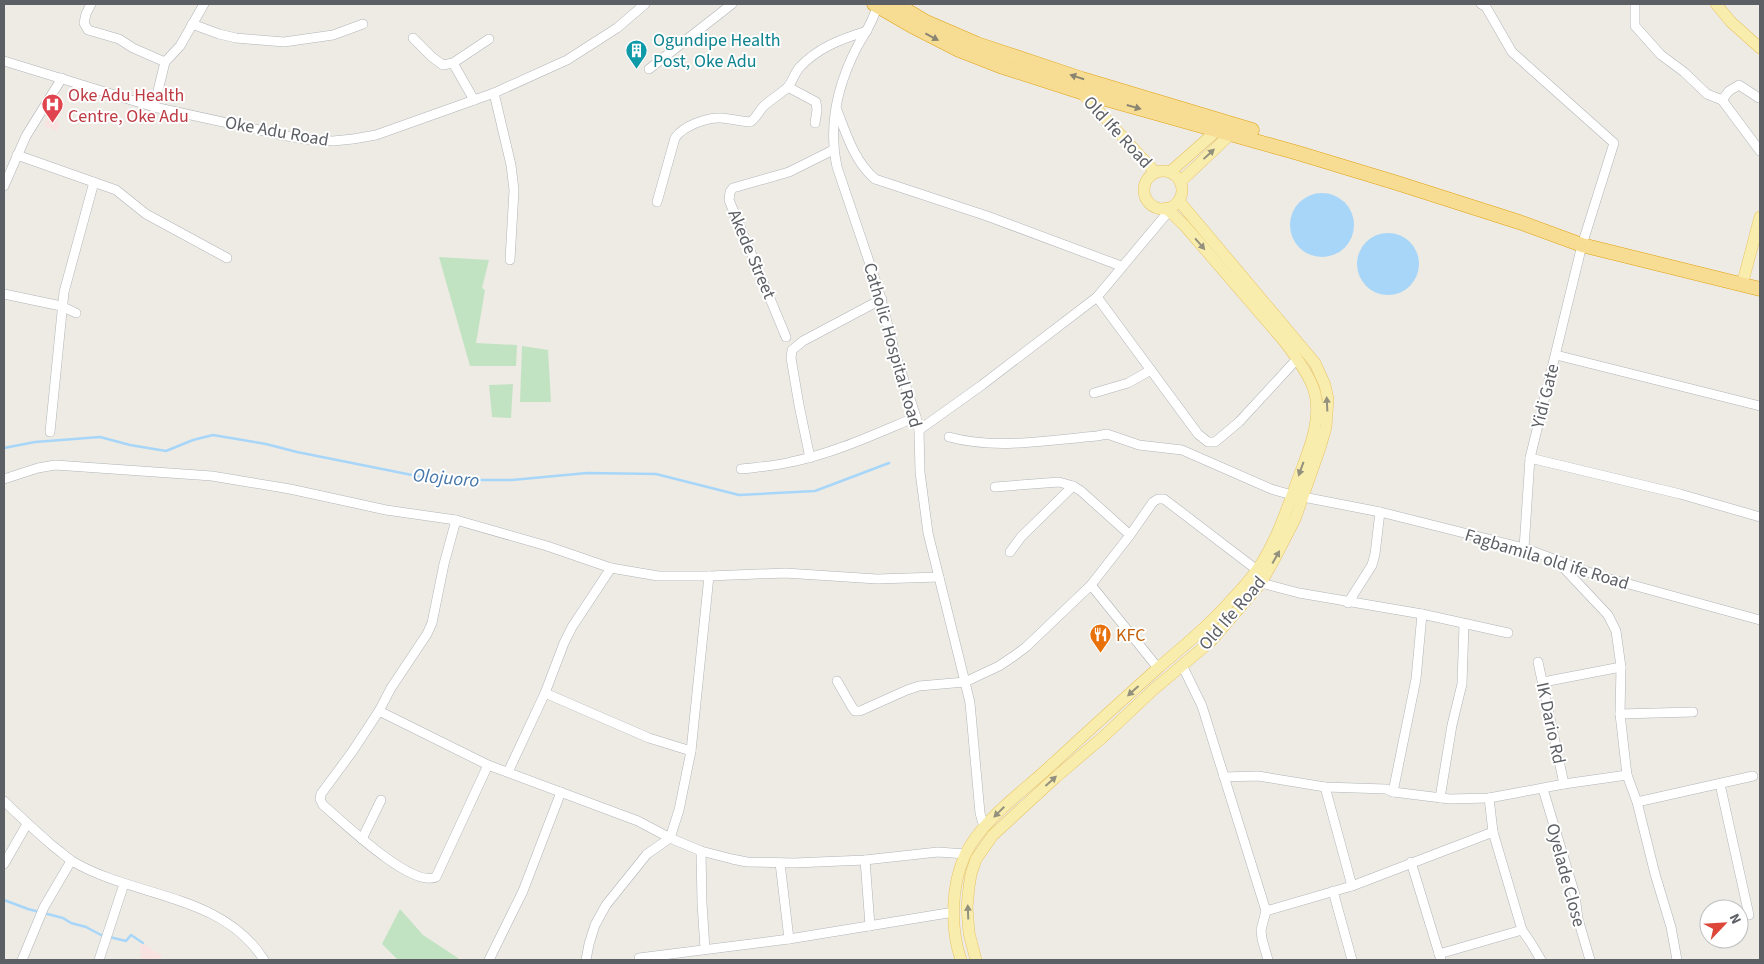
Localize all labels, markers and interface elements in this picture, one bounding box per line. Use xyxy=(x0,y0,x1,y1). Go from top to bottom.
place label: Ogundipe Health Post, Oke Adu xyxy=(653,28,781,74)
one-way arrow xyxy=(924,33,939,41)
building icon: Ogundipe Health Post, Oke Adu xyxy=(625,38,649,69)
one-way arrow xyxy=(1069,73,1084,80)
place label: Oke Adu Health Centre, Oke Adu xyxy=(68,83,189,129)
street label: Old Ife Road xyxy=(1077,90,1158,174)
hospital icon: Oke Adu Health Centre, Oke Adu xyxy=(40,93,64,124)
one-way arrow xyxy=(1127,104,1142,112)
street label: Oke Adu Road xyxy=(223,110,331,153)
one-way arrow xyxy=(1203,148,1215,160)
street label: Akede Street xyxy=(721,206,782,303)
one-way arrow xyxy=(1194,237,1206,249)
street label: Catholic Hospital Road xyxy=(857,260,928,431)
street label: Yidi Gate xyxy=(1525,361,1566,432)
one-way arrow xyxy=(1323,396,1331,412)
one-way arrow xyxy=(1297,461,1304,476)
water label: Olojuoro xyxy=(411,462,481,495)
street label: Fagbamila old ife Road xyxy=(1462,523,1632,596)
one-way arrow xyxy=(1272,549,1280,564)
street label: Old Ife Road xyxy=(1193,571,1272,656)
restaurant icon: KFC xyxy=(1088,623,1112,654)
place label: KFC xyxy=(1116,623,1145,648)
street label: IK Dario Rd xyxy=(1530,680,1571,766)
one-way arrow xyxy=(1127,685,1139,697)
one-way arrow xyxy=(1044,776,1057,787)
one-way arrow xyxy=(994,806,1006,818)
street label: Oyelade Close xyxy=(1540,820,1591,930)
north arrow xyxy=(1699,899,1749,949)
one-way arrow xyxy=(964,904,972,920)
text: N xyxy=(1724,910,1746,927)

